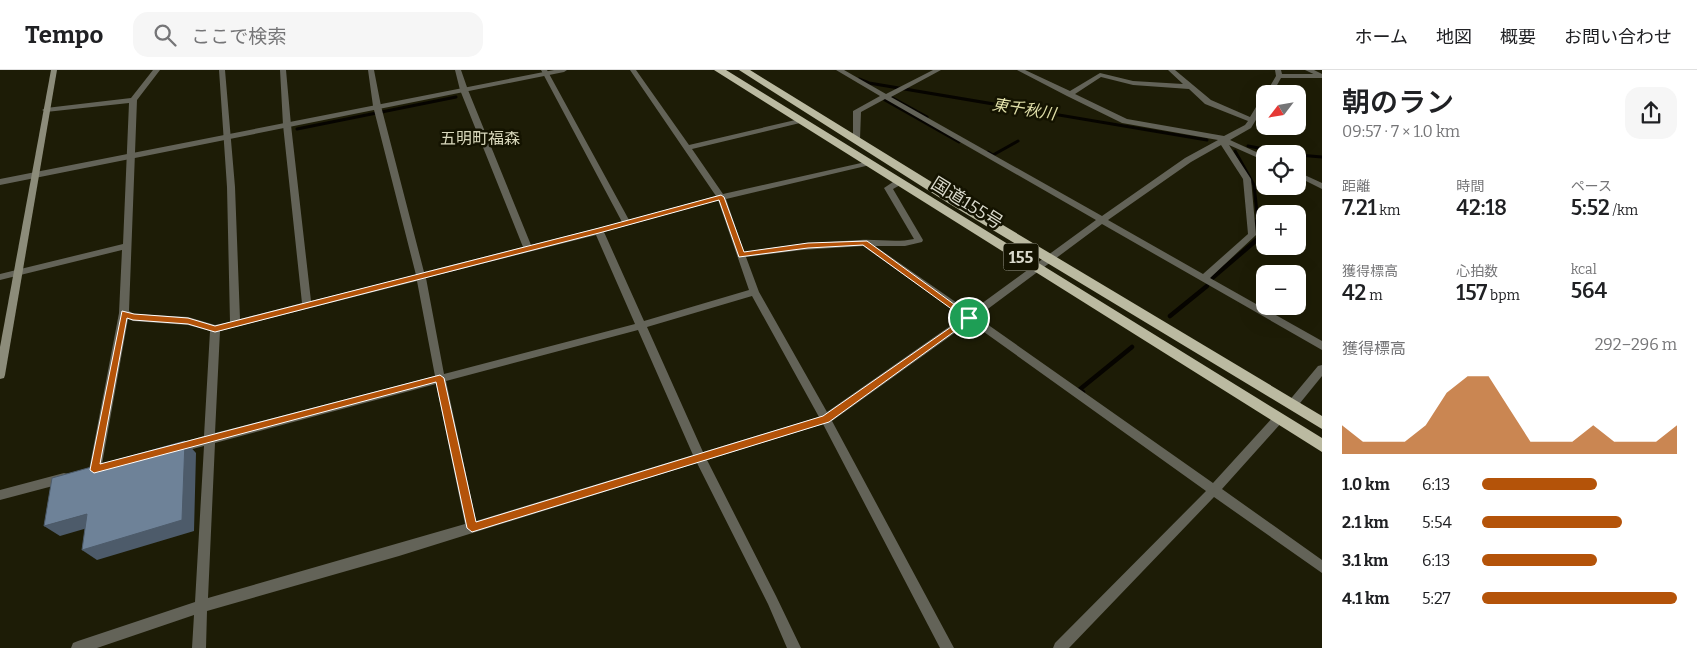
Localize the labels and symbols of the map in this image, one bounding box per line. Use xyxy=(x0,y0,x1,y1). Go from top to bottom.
north arrow xyxy=(1256,85,1306,135)
water label: 東千秋川 xyxy=(991,95,1059,124)
district label: 五明町福森 xyxy=(440,129,520,148)
street label: 国道155号 xyxy=(927,172,1007,234)
road number: 155 xyxy=(1004,243,1038,270)
pin xyxy=(948,297,990,339)

